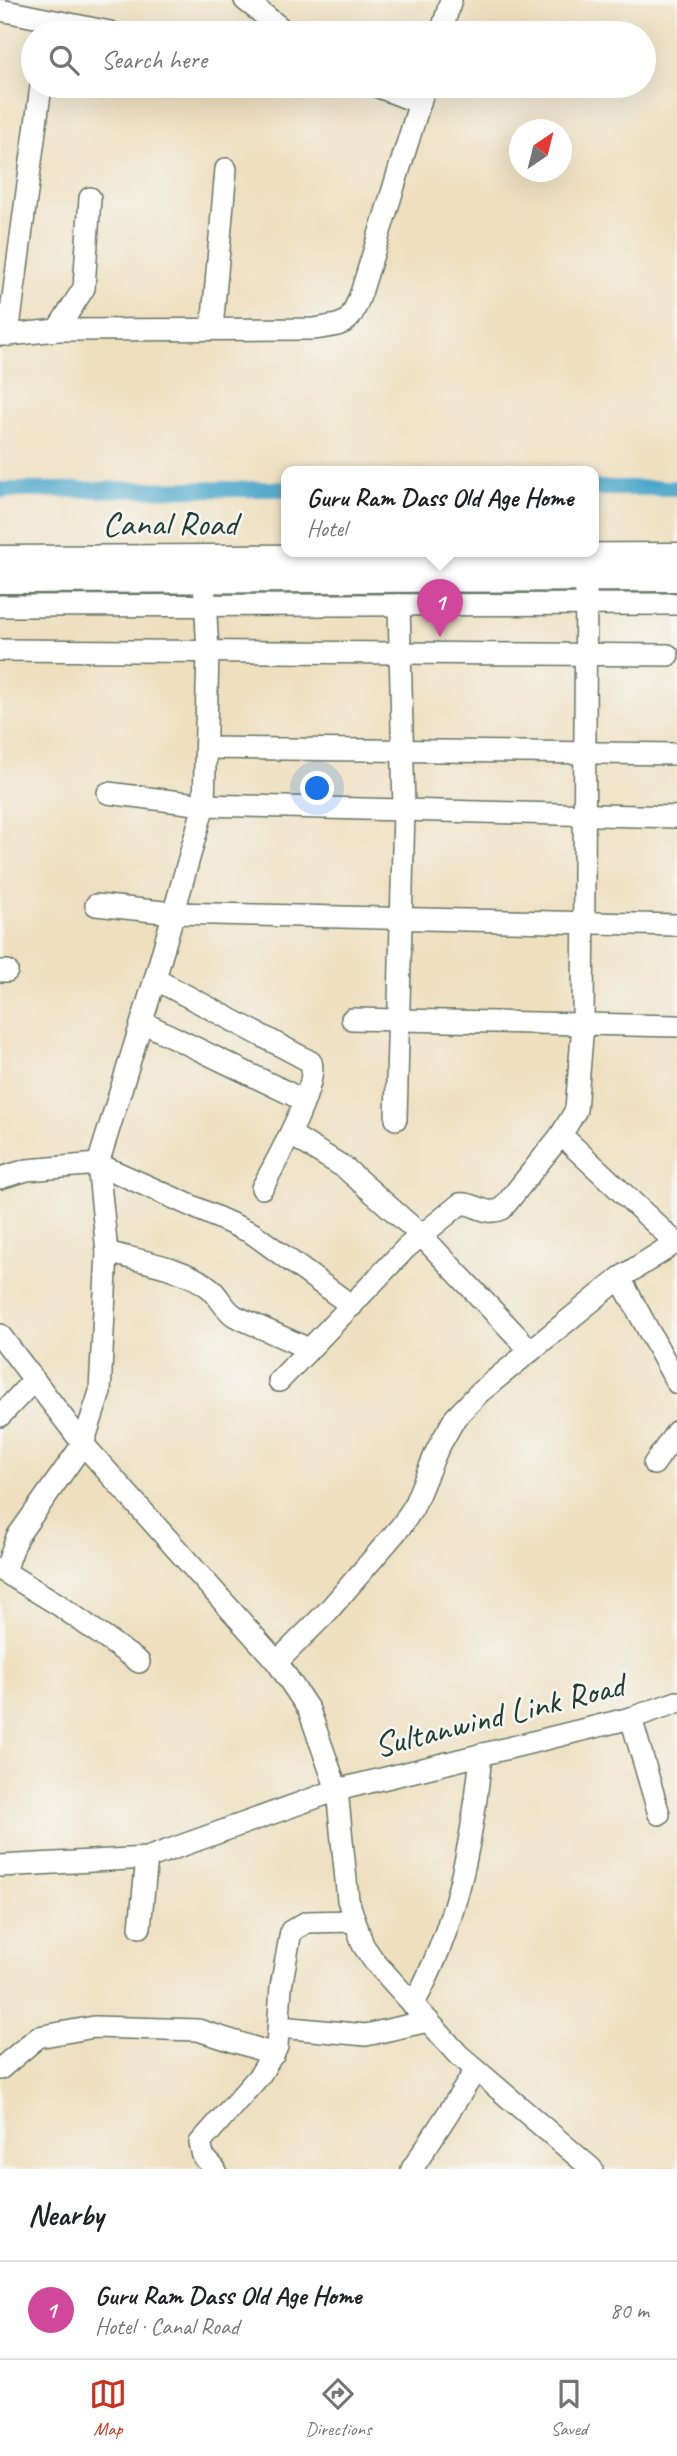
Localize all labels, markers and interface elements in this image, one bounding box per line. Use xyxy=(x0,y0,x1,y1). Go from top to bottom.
search box xyxy=(21,21,656,98)
icon: search xyxy=(45,41,83,79)
text: Search here xyxy=(101,43,207,76)
north arrow xyxy=(509,119,572,182)
popup xyxy=(281,466,599,557)
text: Guru Ram Dass Old Age Home xyxy=(307,481,573,514)
street label: Canal Road xyxy=(103,501,243,546)
text: Hotel xyxy=(307,514,347,543)
pin: 1 xyxy=(417,579,463,637)
your location xyxy=(300,771,334,805)
street label: Sultanwind Link Road xyxy=(369,1661,634,1768)
text: Nearby xyxy=(28,2196,104,2234)
text: Guru Ram Dass Old Age Home xyxy=(95,2279,361,2312)
text: 1 xyxy=(46,2296,56,2325)
text: 80 m xyxy=(610,2296,649,2325)
text: Hotel · Canal Road xyxy=(95,2312,239,2341)
tab: Map xyxy=(89,2375,127,2441)
tab: Directions xyxy=(305,2375,372,2441)
tab: Saved xyxy=(550,2375,588,2441)

